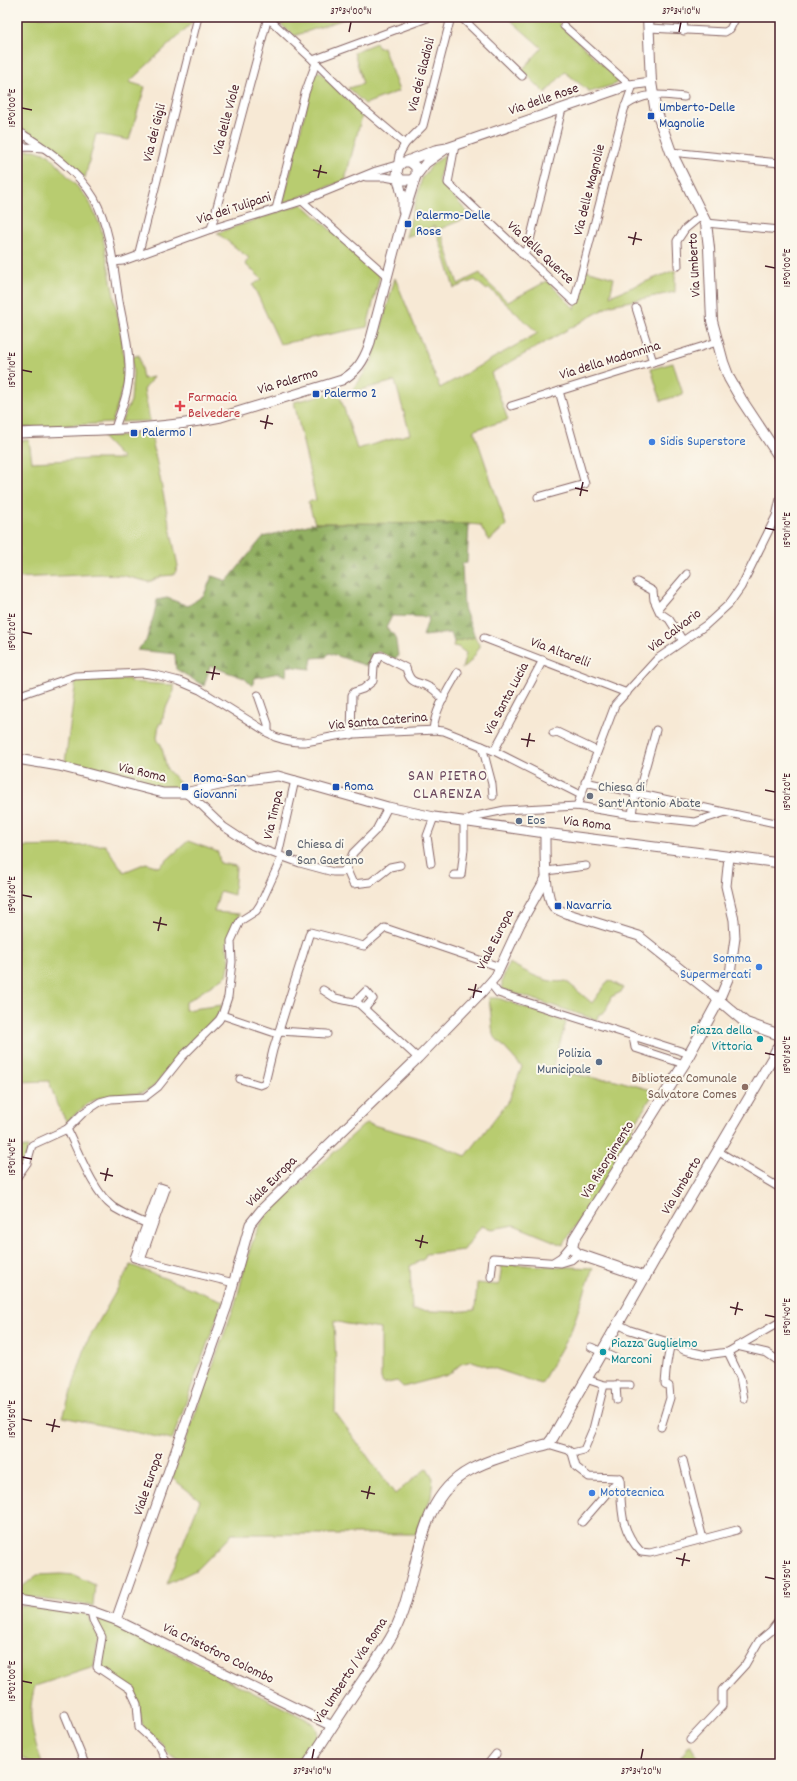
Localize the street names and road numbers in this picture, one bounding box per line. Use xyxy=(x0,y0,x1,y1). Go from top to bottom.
street label: Via dei Gladioli xyxy=(403,35,441,114)
street label: Via delle Rose xyxy=(506,79,582,121)
street label: Via delle Viole xyxy=(208,82,246,158)
street label: Via dei Gigli xyxy=(138,101,172,164)
street label: Via delle Magnolie xyxy=(569,142,611,238)
street label: Via dei Tulipani xyxy=(194,187,274,230)
street label: Via delle Querce xyxy=(502,217,578,289)
street label: Via Umberto xyxy=(683,232,707,298)
street label: Via della Madonnina xyxy=(557,336,663,386)
street label: Via Palermo xyxy=(255,363,321,401)
street label: Via Calvario xyxy=(644,604,706,658)
street label: Via Altarelli xyxy=(527,632,593,674)
street label: Via Santa Lucia xyxy=(479,659,535,739)
street label: Via Santa Caterina xyxy=(328,708,429,736)
street label: Via Roma xyxy=(116,758,168,788)
street label: Via Timpa xyxy=(259,788,289,842)
street label: Via Roma xyxy=(562,811,613,837)
street label: Viale Europa xyxy=(472,906,520,974)
street label: Via Risorgimento xyxy=(576,1117,640,1203)
street label: Viale Europa xyxy=(242,1152,302,1212)
street label: Via Umberto xyxy=(657,1153,707,1219)
street label: Viale Europa xyxy=(129,1449,169,1518)
street label: Via Umberto / Via Roma xyxy=(309,1614,393,1728)
street label: Via Cristoforo Colombo xyxy=(159,1618,277,1690)

